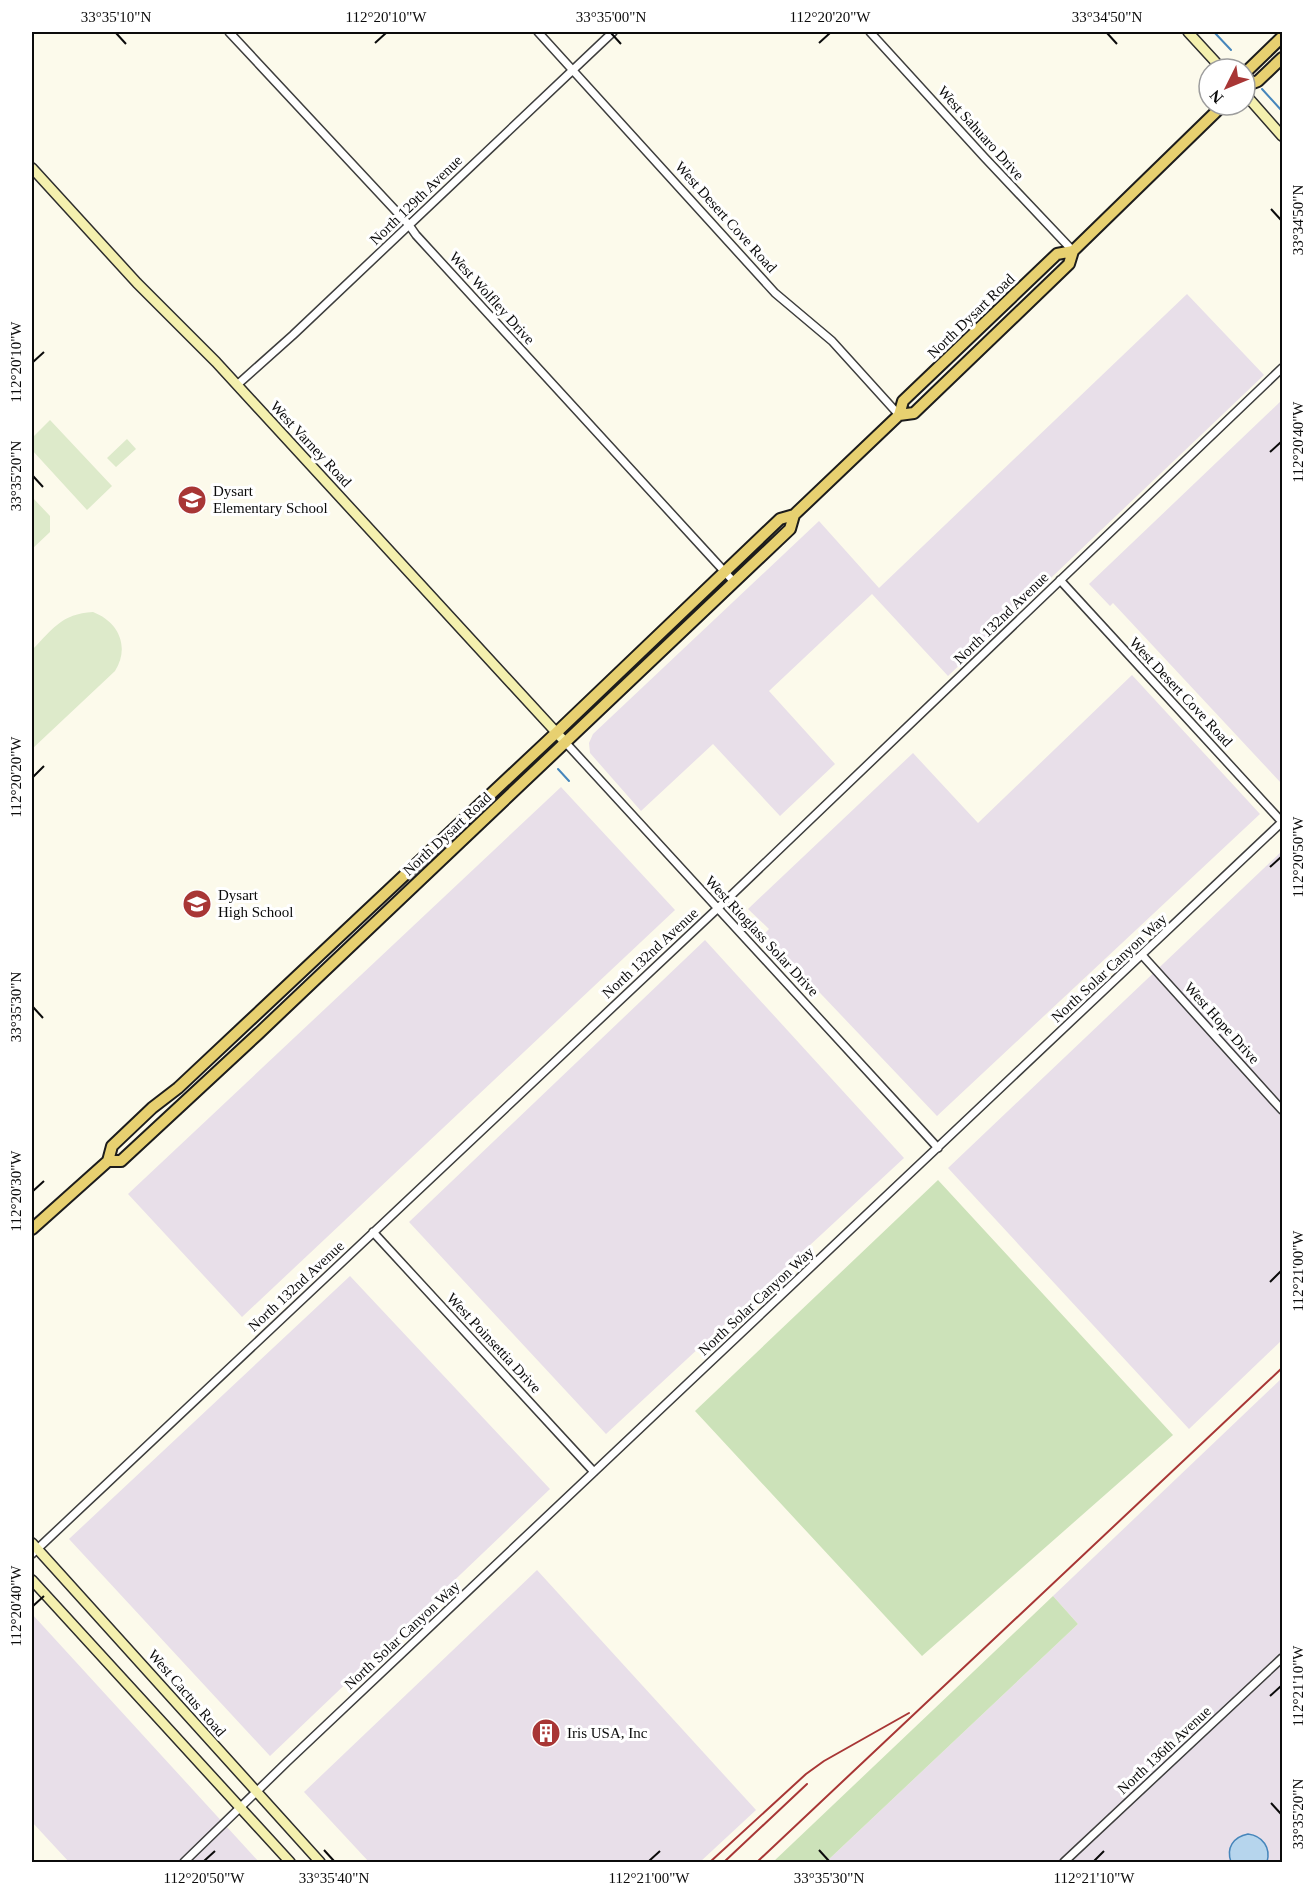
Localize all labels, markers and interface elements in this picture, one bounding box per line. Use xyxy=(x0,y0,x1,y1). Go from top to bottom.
text: 33°35'10"N xyxy=(81,9,151,25)
text: 112°20'10"W xyxy=(346,9,427,25)
text: 33°35'00"N xyxy=(576,9,646,25)
text: 112°20'20"W xyxy=(790,9,871,25)
text: 33°34'50"N xyxy=(1072,9,1142,25)
north arrow xyxy=(1197,57,1257,117)
street label: West Sahuaro Drive xyxy=(935,83,1027,183)
text: N xyxy=(1206,87,1227,107)
street label: North 129th Avenue xyxy=(367,152,465,248)
street label: West Desert Cove Road xyxy=(672,158,780,276)
text: 33°34'50"N xyxy=(1290,185,1306,255)
street label: West Wolfley Drive xyxy=(446,248,538,348)
street label: North Dysart Road xyxy=(924,270,1018,361)
text: 112°20'10"W xyxy=(8,321,24,402)
street label: West Varney Road xyxy=(267,398,355,490)
text: 112°20'40"W xyxy=(1290,401,1306,482)
text: 33°35'20"N xyxy=(8,441,24,511)
place label: Dysart Elementary School xyxy=(213,483,328,516)
school or university icon: Dysart Elementary School xyxy=(176,484,208,516)
street label: North 132nd Avenue xyxy=(951,569,1052,667)
street label: West Desert Cove Road xyxy=(1126,634,1236,750)
text: 112°20'20"W xyxy=(8,736,24,817)
street label: North Dysart Road xyxy=(400,789,495,879)
text: 112°20'50"W xyxy=(1290,816,1306,897)
street label: West Rioglass Solar Drive xyxy=(702,873,822,1000)
place label: Dysart High School xyxy=(218,887,293,920)
school or university icon: Dysart High School xyxy=(181,888,213,920)
street label: North 132nd Avenue xyxy=(599,904,701,1001)
street label: North Solar Canyon Way xyxy=(1048,910,1170,1025)
text: 33°35'30"N xyxy=(8,972,24,1042)
street label: West Hope Drive xyxy=(1181,979,1263,1067)
text: 112°20'30"W xyxy=(8,1150,24,1231)
text: 112°21'00"W xyxy=(1290,1230,1306,1311)
street label: North 132nd Avenue xyxy=(245,1237,347,1334)
street label: North Solar Canyon Way xyxy=(695,1243,817,1358)
street label: West Poinsettia Drive xyxy=(444,1290,545,1396)
text: 112°20'40"W xyxy=(8,1565,24,1646)
street label: North Solar Canyon Way xyxy=(341,1577,463,1692)
text: 112°21'10"W xyxy=(1290,1645,1306,1726)
street label: West Cactus Road xyxy=(145,1646,229,1740)
street label: North 136th Avenue xyxy=(1114,1703,1214,1797)
building icon: Iris USA, Inc xyxy=(530,1717,562,1749)
place label: Iris USA, Inc xyxy=(567,1725,648,1741)
text: 33°35'20"N xyxy=(1290,1779,1306,1849)
text: 112°20'50"W xyxy=(164,1870,245,1886)
text: 33°35'40"N xyxy=(299,1870,369,1886)
text: 112°21'00"W xyxy=(609,1870,690,1886)
text: 33°35'30"N xyxy=(794,1870,864,1886)
text: 112°21'10"W xyxy=(1054,1870,1135,1886)

